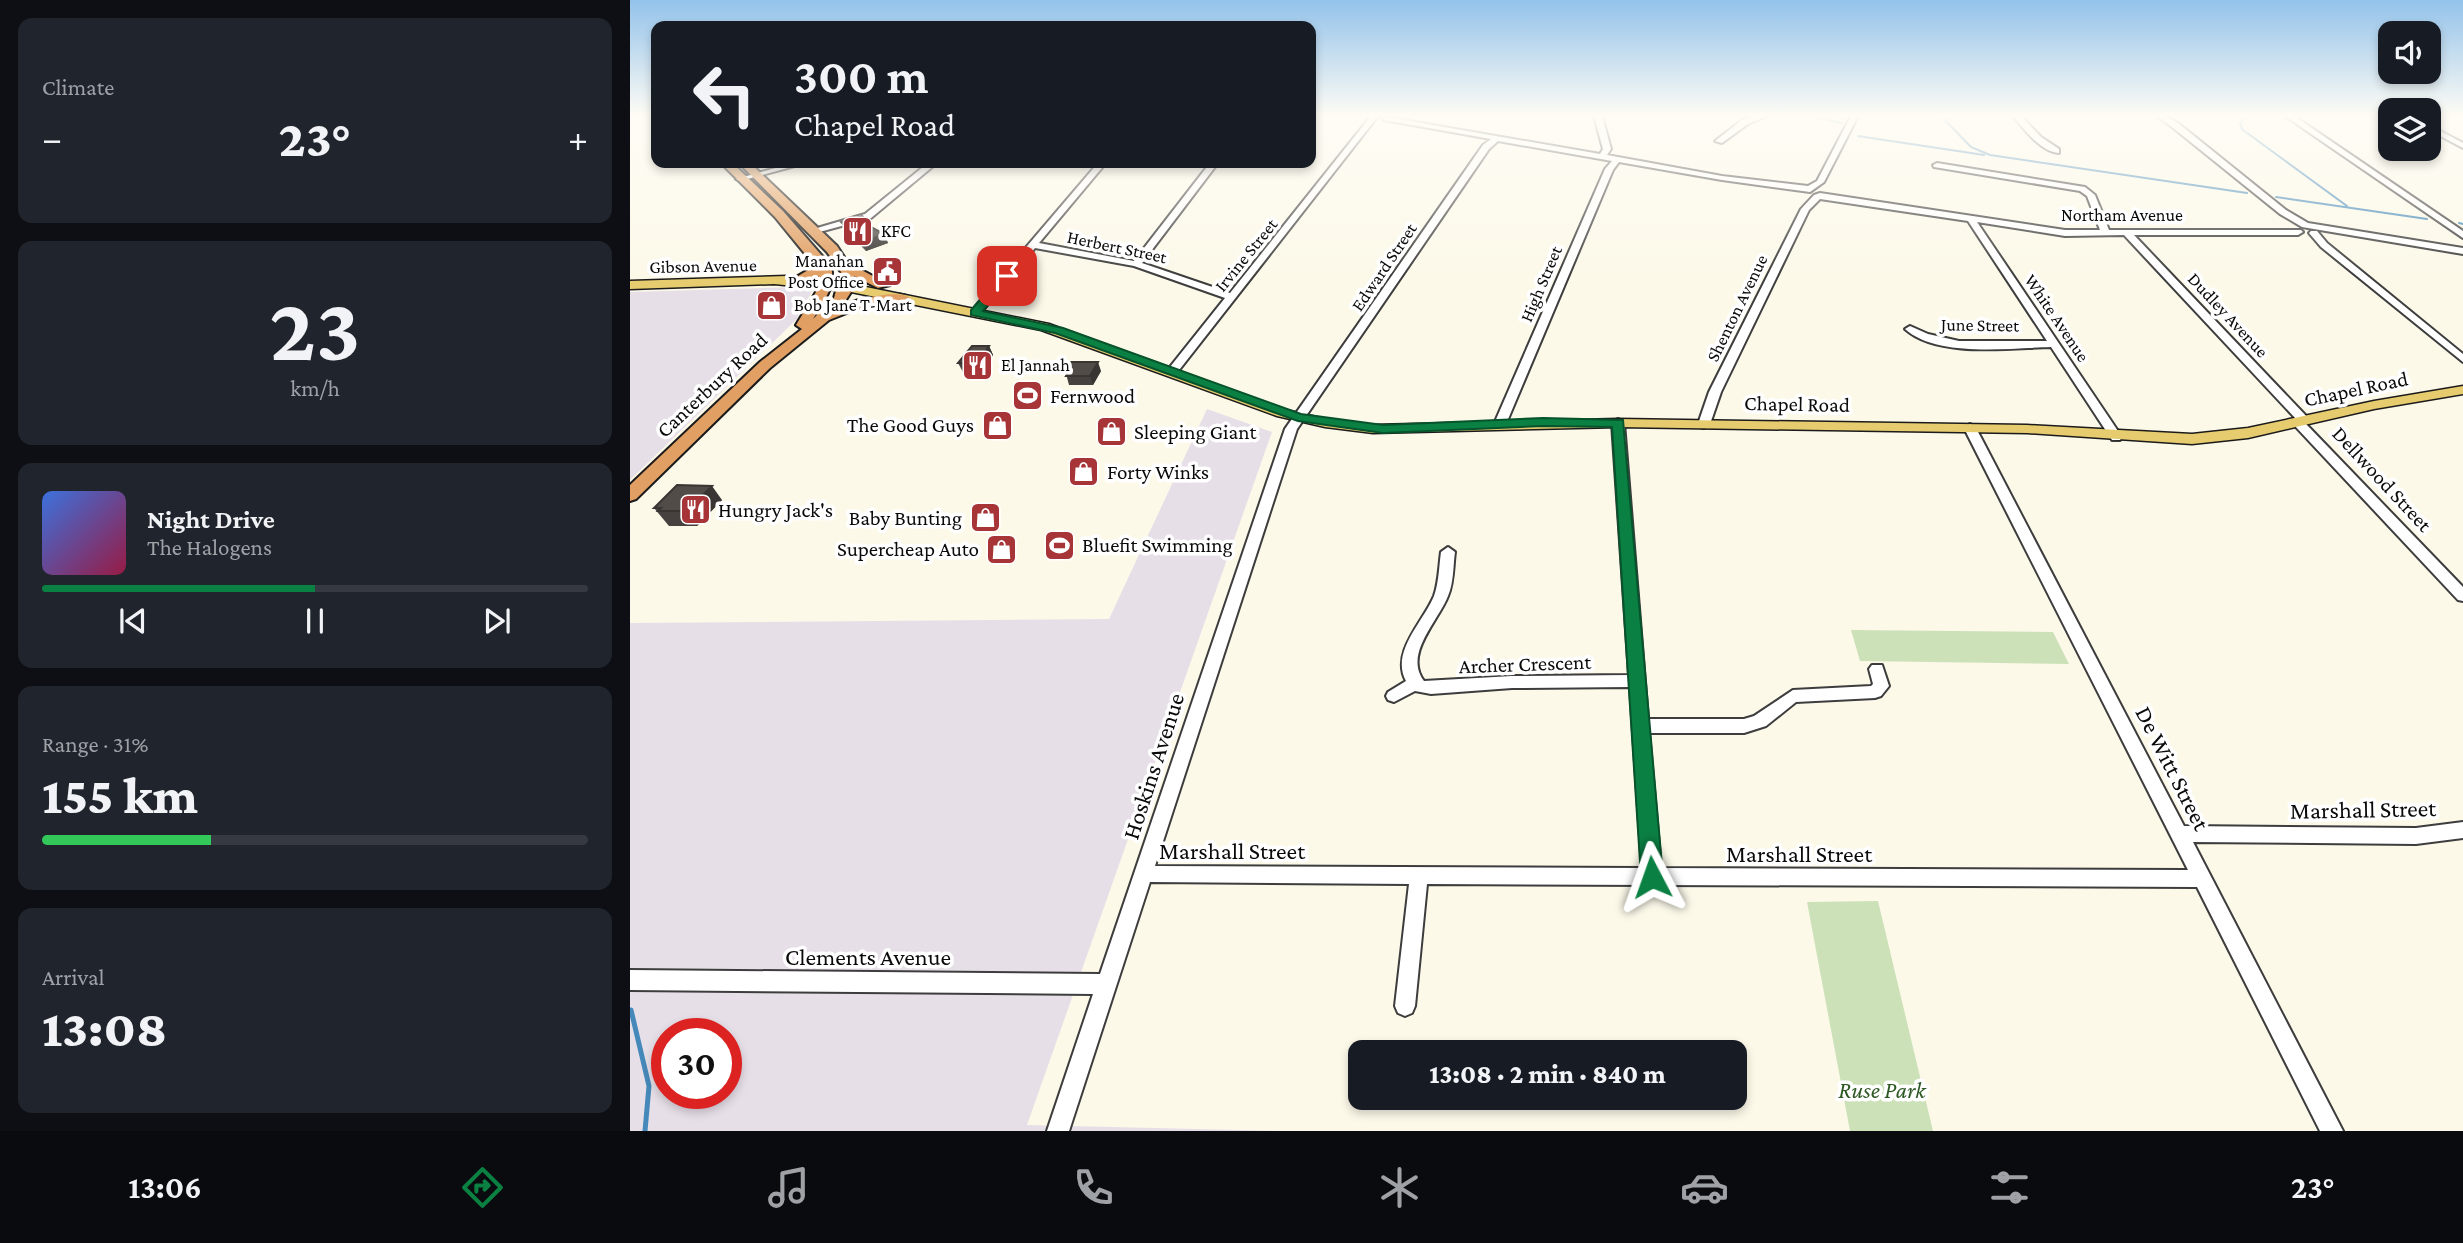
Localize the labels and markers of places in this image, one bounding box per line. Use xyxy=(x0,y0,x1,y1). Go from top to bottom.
restaurant icon: KFC xyxy=(841,214,875,248)
place label: KFC xyxy=(881,221,911,241)
pin xyxy=(977,246,1037,306)
place label: Manahan Post Office xyxy=(788,251,864,292)
public building icon: Manahan Post Office xyxy=(870,254,904,288)
shop icon: Bob Jane T-Mart xyxy=(754,288,788,322)
place label: Bob Jane T-Mart xyxy=(794,295,913,315)
restaurant icon: El Jannah xyxy=(961,348,995,382)
place label: El Jannah xyxy=(1001,355,1070,375)
sports icon: Fernwood xyxy=(1010,379,1044,413)
place label: Fernwood xyxy=(1050,384,1135,408)
shop icon: The Good Guys xyxy=(980,408,1014,442)
place label: The Good Guys xyxy=(847,413,974,437)
shop icon: Sleeping Giant xyxy=(1094,415,1128,449)
place label: Sleeping Giant xyxy=(1134,420,1257,444)
shop icon: Forty Winks xyxy=(1067,455,1101,489)
place label: Forty Winks xyxy=(1107,460,1209,484)
restaurant icon: Hungry Jack's xyxy=(678,493,712,527)
place label: Hungry Jack's xyxy=(718,498,833,522)
shop icon: Baby Bunting xyxy=(968,501,1002,535)
place label: Baby Bunting xyxy=(849,506,962,530)
sports icon: Bluefit Swimming xyxy=(1042,528,1076,562)
shop icon: Supercheap Auto xyxy=(985,532,1019,566)
place label: Bluefit Swimming xyxy=(1082,533,1233,557)
place label: Supercheap Auto xyxy=(837,537,979,561)

